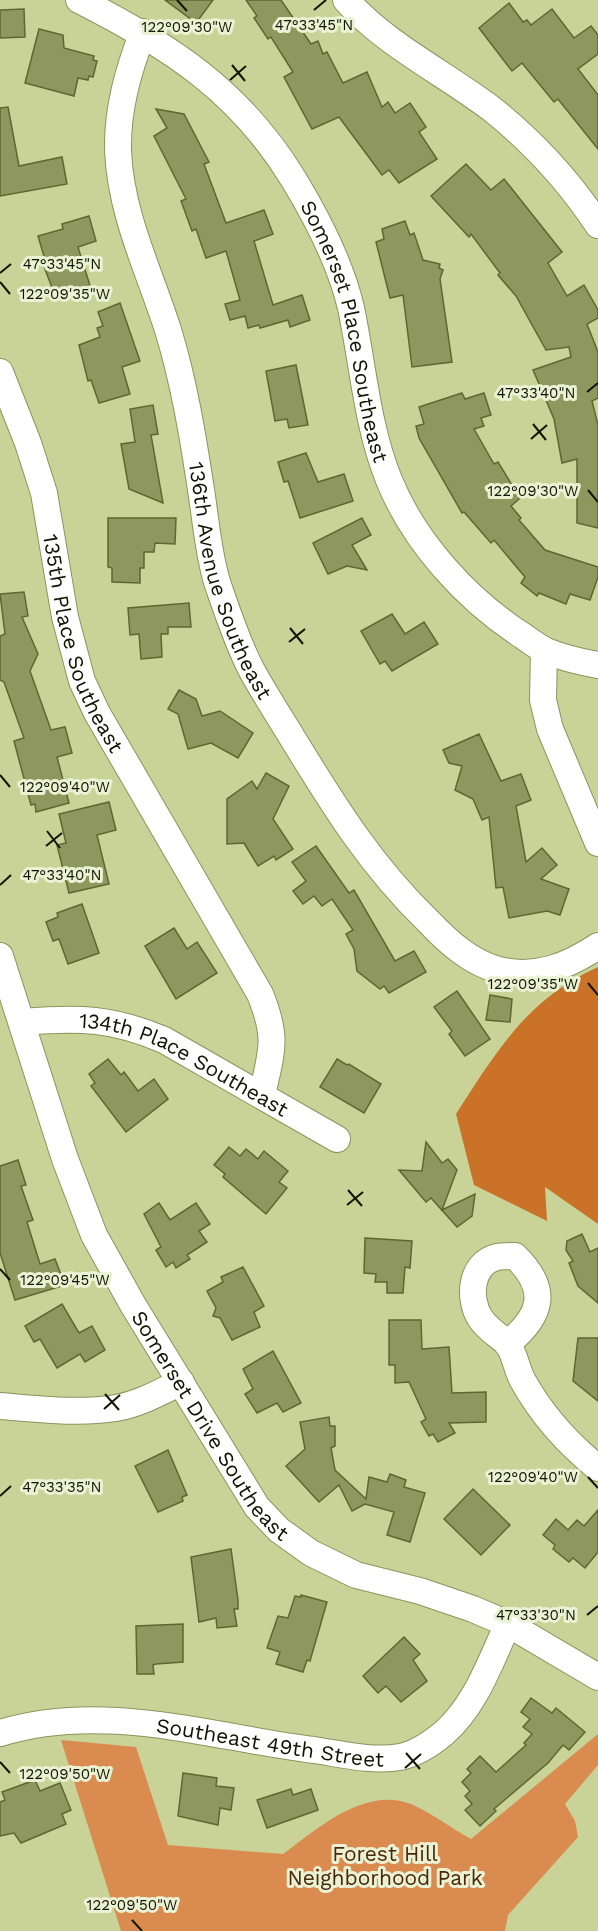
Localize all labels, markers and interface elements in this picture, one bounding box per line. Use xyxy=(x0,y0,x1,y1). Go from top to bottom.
text: 47°33'45"N xyxy=(275,16,353,34)
text: 122°09'30"W xyxy=(142,18,232,36)
street label: Somerset Place Southeast xyxy=(296,196,394,466)
text: 47°33'45"N xyxy=(23,255,101,273)
text: 122°09'35"W xyxy=(20,285,110,303)
text: 47°33'40"N xyxy=(497,384,575,402)
street label: 136th Avenue Southeast xyxy=(184,460,278,704)
text: 122°09'30"W xyxy=(488,482,578,500)
street label: 135th Place Southeast xyxy=(39,532,130,757)
text: 122°09'40"W xyxy=(20,778,110,796)
text: 47°33'40"N xyxy=(23,866,101,884)
text: 122°09'35"W xyxy=(488,975,578,993)
street label: 134th Place Southeast xyxy=(79,1007,293,1121)
text: 122°09'45"W xyxy=(20,1271,110,1289)
street label: Somerset Drive Southeast xyxy=(127,1306,294,1546)
text: 122°09'40"W xyxy=(488,1468,578,1486)
text: 47°33'35"N xyxy=(22,1478,102,1496)
text: 47°33'30"N xyxy=(496,1606,576,1624)
street label: Southeast 49th Street xyxy=(155,1712,384,1771)
text: 122°09'50"W xyxy=(20,1765,110,1783)
park label: Forest Hill Neighborhood Park xyxy=(287,1841,483,1890)
text: 122°09'50"W xyxy=(87,1896,177,1914)

